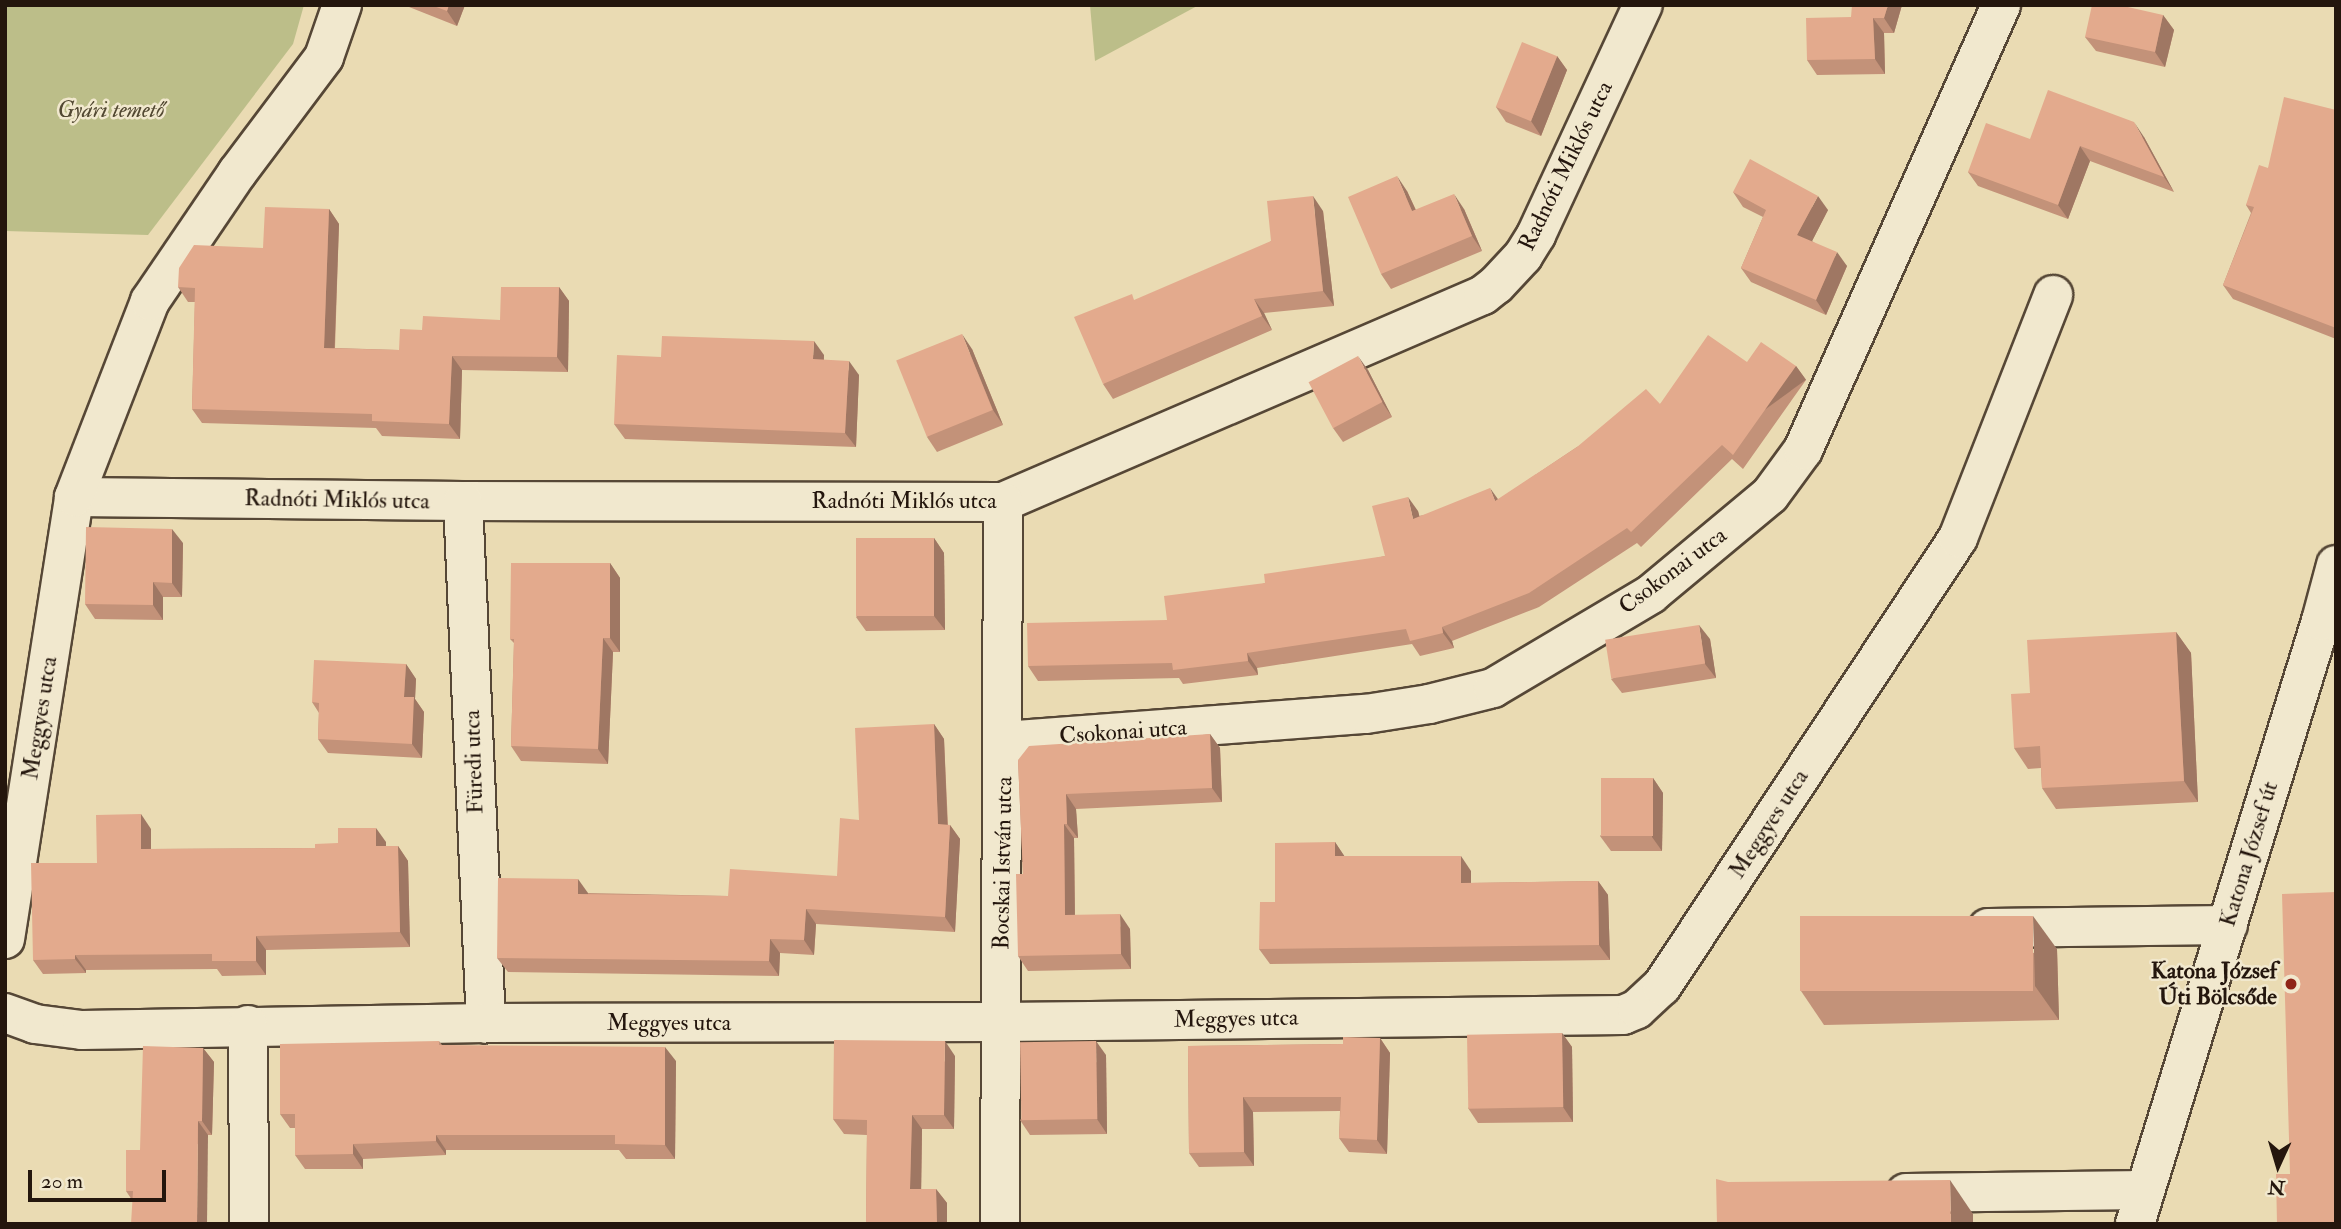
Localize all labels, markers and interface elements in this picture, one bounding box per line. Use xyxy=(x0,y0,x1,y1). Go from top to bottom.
street label: Radnóti Miklós utca xyxy=(1513,77,1619,255)
park label: Gyári temető xyxy=(58,96,164,124)
street label: Radnóti Miklós utca xyxy=(244,485,430,515)
street label: Radnóti Miklós utca xyxy=(811,487,997,515)
street label: Csokonai utca xyxy=(1614,522,1732,620)
street label: Meggyes utca xyxy=(17,654,63,782)
street label: Füredi utca xyxy=(458,709,490,815)
street label: Csokonai utca xyxy=(1058,714,1188,750)
street label: Meggyes utca xyxy=(1724,764,1814,884)
street label: Bocskai István utca xyxy=(988,776,1018,950)
street label: Katona József út xyxy=(2214,778,2284,930)
place label: Katona József Úti Bölcsőde xyxy=(2151,957,2277,1011)
marker: Katona József Úti Bölcsőde xyxy=(2283,976,2299,992)
street label: Meggyes utca xyxy=(1173,1004,1299,1034)
street label: Meggyes utca xyxy=(607,1009,731,1037)
north arrow xyxy=(2243,1131,2313,1201)
scale bar xyxy=(32,1156,170,1200)
text: 20 m xyxy=(41,1168,83,1195)
text: N xyxy=(2267,1174,2286,1200)

